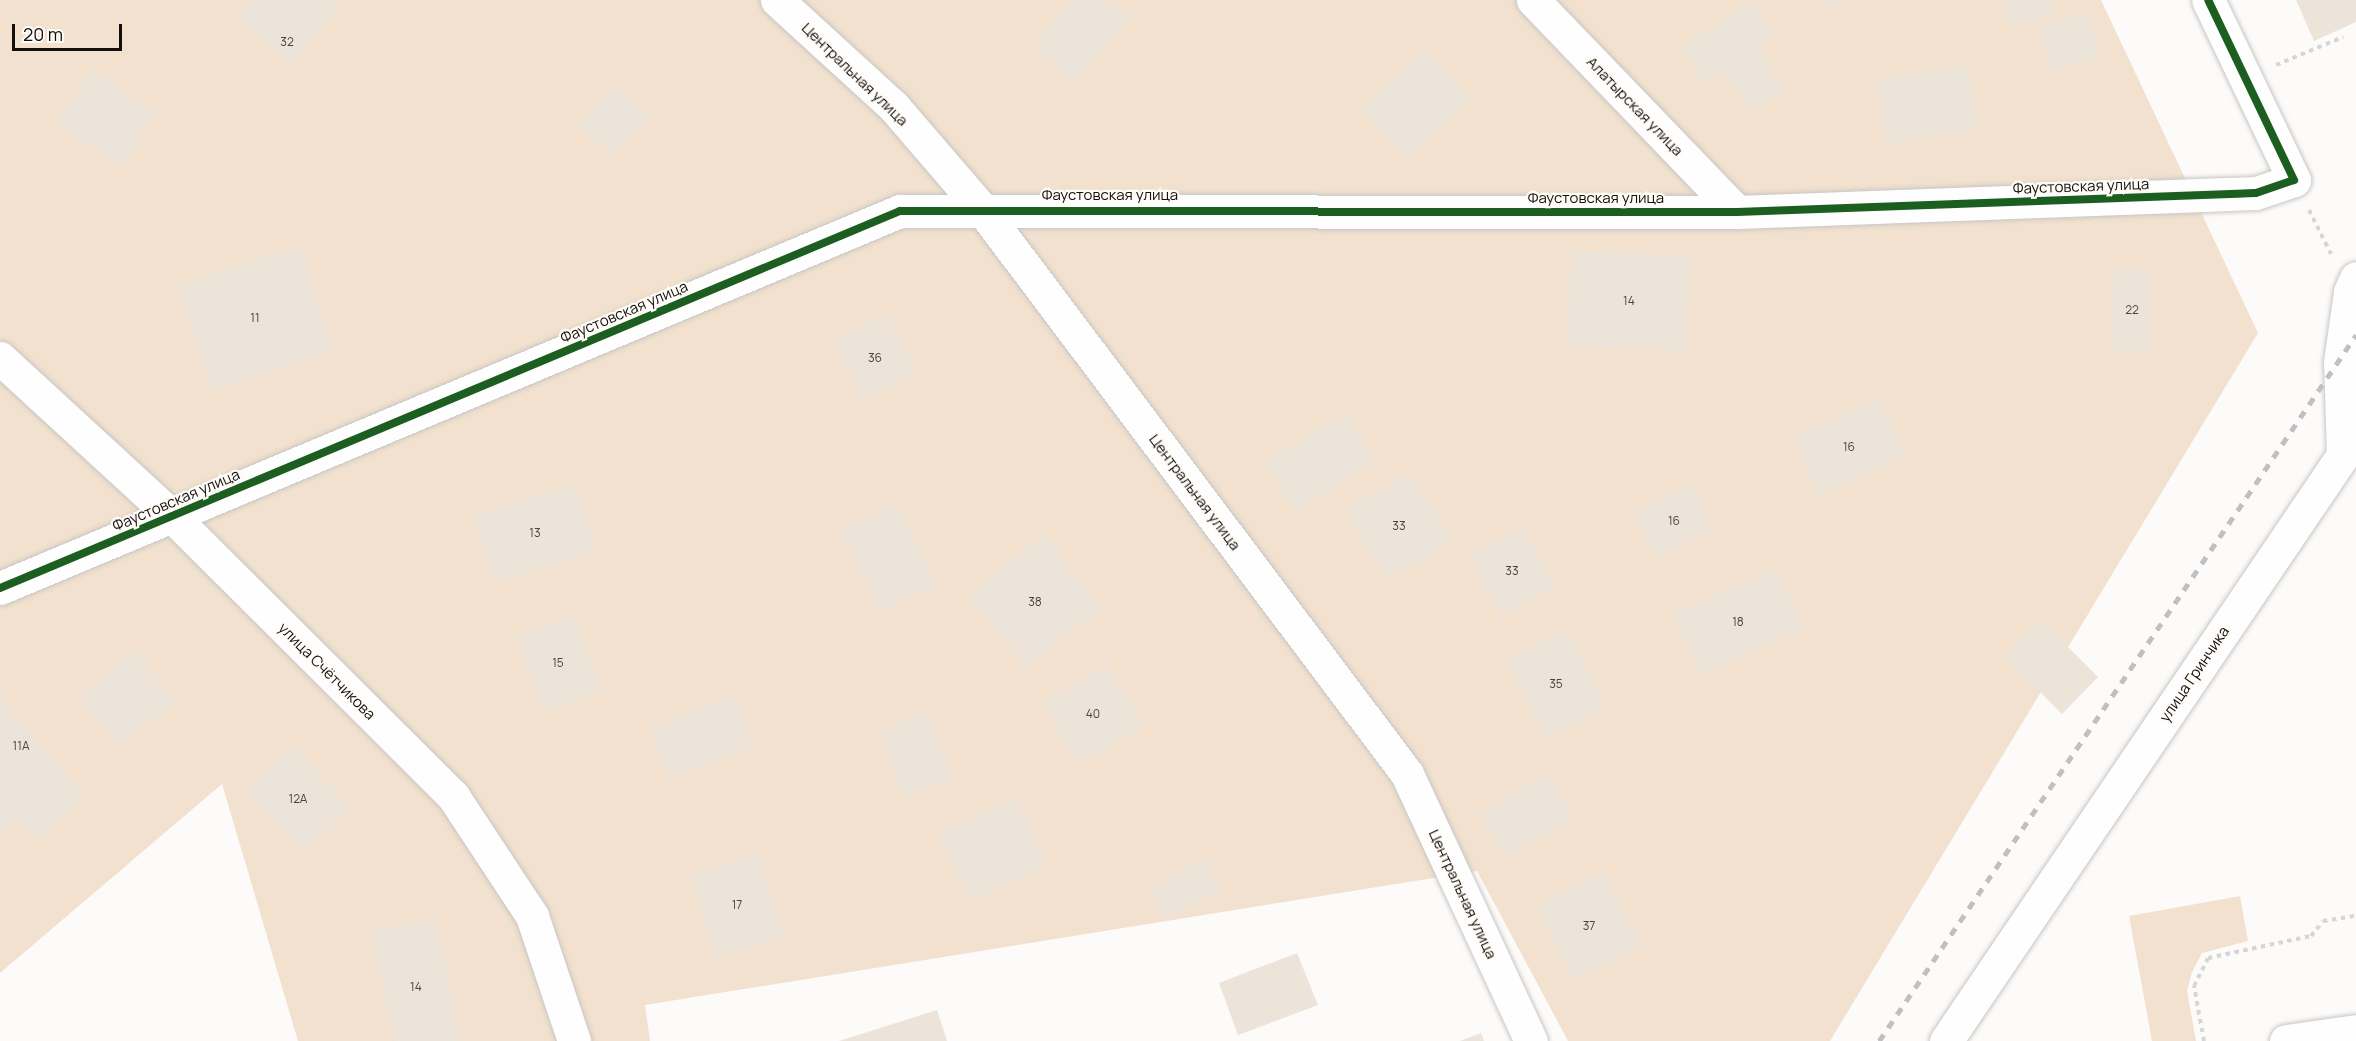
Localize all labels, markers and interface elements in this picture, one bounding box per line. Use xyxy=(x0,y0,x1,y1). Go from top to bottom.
scale bar xyxy=(15,12,124,50)
street label: Центральная улица xyxy=(798,19,912,129)
text: 20 m xyxy=(23,22,63,46)
house number: 32 xyxy=(280,35,294,49)
street label: Алатырская улица xyxy=(1583,53,1687,159)
street label: Фаустовская улица xyxy=(2013,175,2149,197)
street label: Фаустовская улица xyxy=(1042,186,1178,204)
street label: Фаустовская улица xyxy=(1528,189,1664,207)
street label: Фаустовская улица xyxy=(558,277,690,347)
house number: 14 xyxy=(1623,294,1635,308)
house number: 22 xyxy=(2125,303,2139,317)
house number: 11 xyxy=(250,311,260,325)
house number: 36 xyxy=(868,351,882,365)
street label: Центральная улица xyxy=(1146,430,1244,554)
house number: 16 xyxy=(1843,440,1855,454)
street label: Фаустовская улица xyxy=(110,465,242,535)
house number: 16 xyxy=(1668,514,1680,528)
house number: 33 xyxy=(1392,519,1406,533)
house number: 13 xyxy=(529,526,541,540)
house number: 33 xyxy=(1505,564,1519,578)
house number: 38 xyxy=(1028,595,1042,609)
house number: 18 xyxy=(1732,615,1744,629)
street label: улица Счётчикова xyxy=(275,619,379,723)
street label: улица Гринчика xyxy=(2155,623,2233,725)
house number: 15 xyxy=(552,656,564,670)
house number: 35 xyxy=(1549,677,1563,691)
house number: 40 xyxy=(1086,707,1100,721)
house number: 11А xyxy=(13,739,29,753)
house number: 12А xyxy=(289,792,307,806)
street label: Центральная улица xyxy=(1425,827,1501,961)
house number: 17 xyxy=(732,898,742,912)
house number: 37 xyxy=(1583,919,1595,933)
house number: 14 xyxy=(410,980,422,994)

